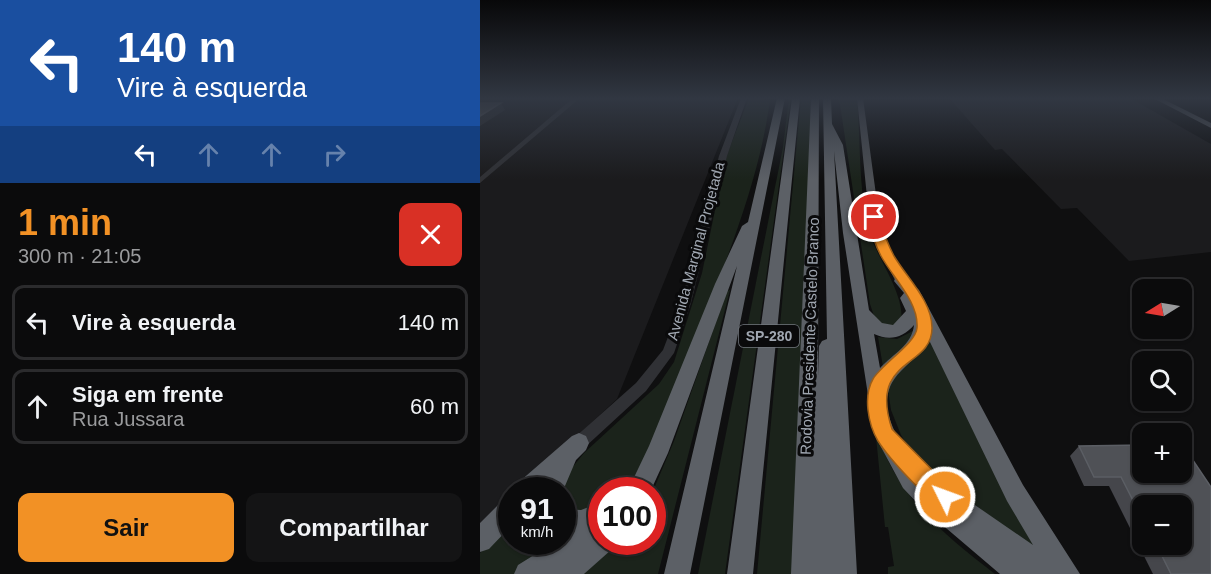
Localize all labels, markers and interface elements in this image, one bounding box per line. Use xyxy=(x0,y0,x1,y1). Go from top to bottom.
icon: left xyxy=(18,24,96,102)
text: 140 m xyxy=(117,24,236,71)
text: Vire à esquerda xyxy=(117,73,307,103)
icon: left xyxy=(129,138,162,171)
icon: ahead xyxy=(192,138,225,171)
icon: ahead xyxy=(255,138,288,171)
icon: right xyxy=(318,138,351,171)
street label: Avenida Marginal Projetada xyxy=(663,159,728,342)
pin xyxy=(848,191,899,242)
icon: arrive xyxy=(857,200,890,233)
text: 1 min xyxy=(18,202,112,243)
button: close xyxy=(399,203,462,266)
street label: Rodovia Presidente Castelo Branco xyxy=(797,217,822,455)
text: 300 m · 21:05 xyxy=(18,245,141,267)
north arrow xyxy=(1132,279,1192,339)
map controls xyxy=(1132,279,1192,555)
icon: left xyxy=(21,306,54,339)
text: Vire à esquerda xyxy=(72,310,235,335)
text: 140 m xyxy=(398,310,459,335)
road number: SP-280 xyxy=(739,325,799,347)
button: search xyxy=(1132,351,1192,411)
text: Siga em frente xyxy=(72,382,224,407)
icon: ahead xyxy=(21,390,54,423)
text: 60 m xyxy=(410,394,459,419)
text: Rua Jussara xyxy=(72,408,184,430)
button: + xyxy=(1132,423,1192,483)
position arrow xyxy=(913,465,977,529)
speed limit sign: 100 xyxy=(588,477,666,555)
text: 91 xyxy=(520,492,554,525)
button: Sair xyxy=(18,493,234,562)
button: Compartilhar xyxy=(246,493,462,562)
button: − xyxy=(1132,495,1192,555)
text: km/h xyxy=(521,523,553,540)

